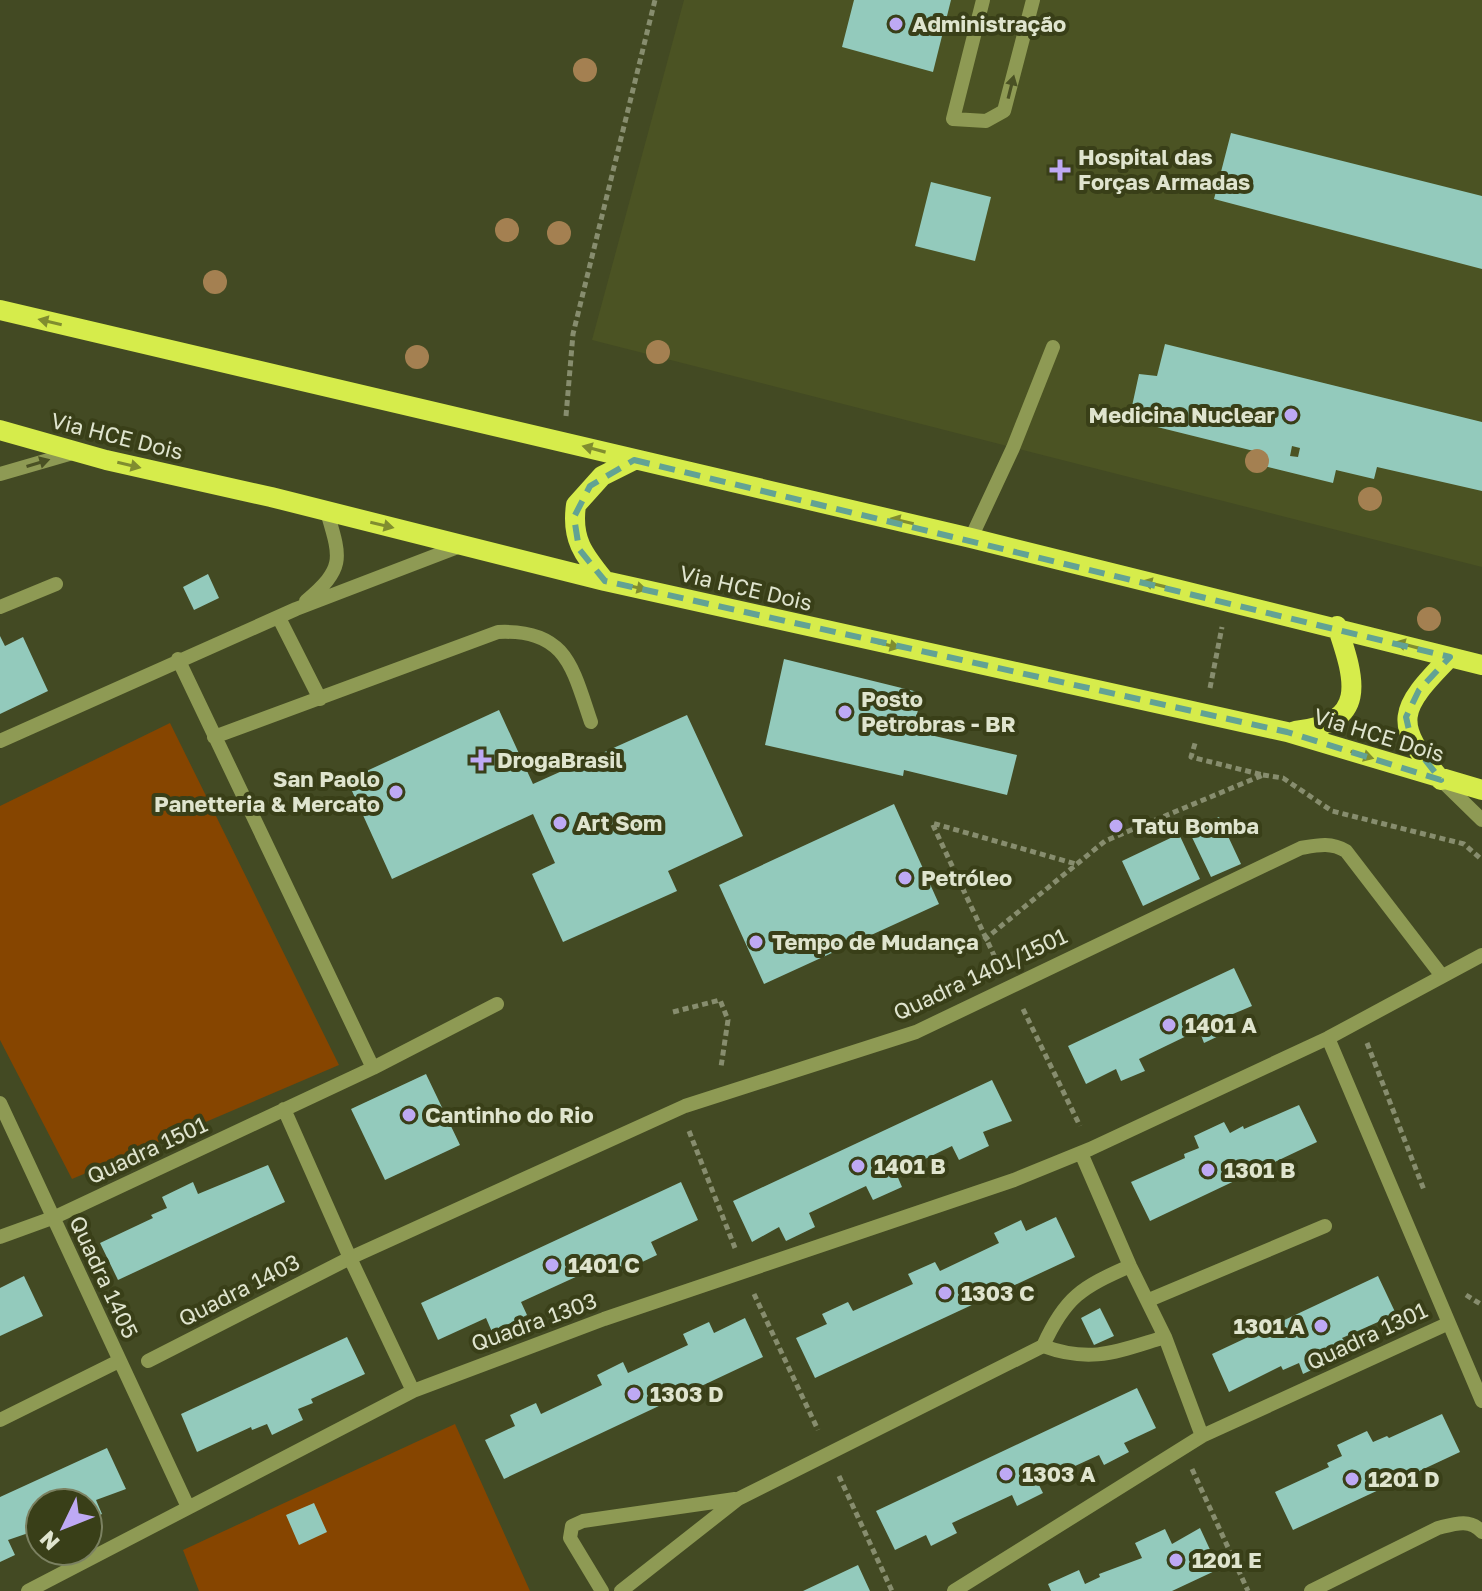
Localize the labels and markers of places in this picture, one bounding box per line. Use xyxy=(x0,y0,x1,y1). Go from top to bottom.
place label: Administração xyxy=(912,10,1066,37)
marker: Administração xyxy=(887,15,905,33)
place label: Hospital das Forças Armadas xyxy=(1078,143,1250,195)
marker: Hospital das Forças Armadas xyxy=(1049,159,1071,181)
place label: Medicina Nuclear xyxy=(1089,401,1275,428)
marker: Medicina Nuclear xyxy=(1282,406,1300,424)
place label: Posto Petrobras - BR xyxy=(861,685,1016,737)
marker: Posto Petrobras - BR xyxy=(836,703,854,721)
place label: DrogaBrasil xyxy=(497,746,623,773)
marker: DrogaBrasil xyxy=(472,751,490,769)
place label: San Paolo Panetteria & Mercato xyxy=(154,765,380,817)
marker: San Paolo Panetteria & Mercato xyxy=(387,783,405,801)
place label: Art Som xyxy=(576,809,662,836)
place label: Tatu Bomba xyxy=(1132,812,1259,839)
marker: Art Som xyxy=(551,814,569,832)
marker: Tatu Bomba xyxy=(1107,817,1125,835)
place label: Petróleo xyxy=(921,864,1012,891)
marker: Petróleo xyxy=(896,869,914,887)
place label: Tempo de Mudança xyxy=(772,928,979,955)
marker: Tempo de Mudança xyxy=(747,933,765,951)
place label: 1401 A xyxy=(1185,1011,1257,1038)
marker: 1401 A xyxy=(1160,1016,1178,1034)
place label: Cantinho do Rio xyxy=(425,1101,594,1128)
marker: Cantinho do Rio xyxy=(400,1106,418,1124)
place label: 1401 B xyxy=(874,1152,946,1179)
place label: 1301 B xyxy=(1224,1156,1295,1183)
marker: 1401 B xyxy=(849,1157,867,1175)
marker: 1301 B xyxy=(1199,1161,1217,1179)
place label: 1401 C xyxy=(568,1251,640,1278)
marker: 1401 C xyxy=(543,1256,561,1274)
place label: 1303 C xyxy=(961,1279,1035,1306)
marker: 1303 C xyxy=(936,1284,954,1302)
place label: 1301 A xyxy=(1233,1312,1305,1339)
marker: 1301 A xyxy=(1312,1317,1330,1335)
place label: 1303 D xyxy=(650,1380,724,1407)
marker: 1303 D xyxy=(625,1385,643,1403)
place label: 1303 A xyxy=(1022,1460,1096,1487)
marker: 1303 A xyxy=(997,1465,1015,1483)
place label: 1201 D xyxy=(1368,1465,1440,1492)
marker: 1201 D xyxy=(1343,1470,1361,1488)
place label: 1201 E xyxy=(1192,1546,1262,1573)
marker: 1201 E xyxy=(1167,1551,1185,1569)

